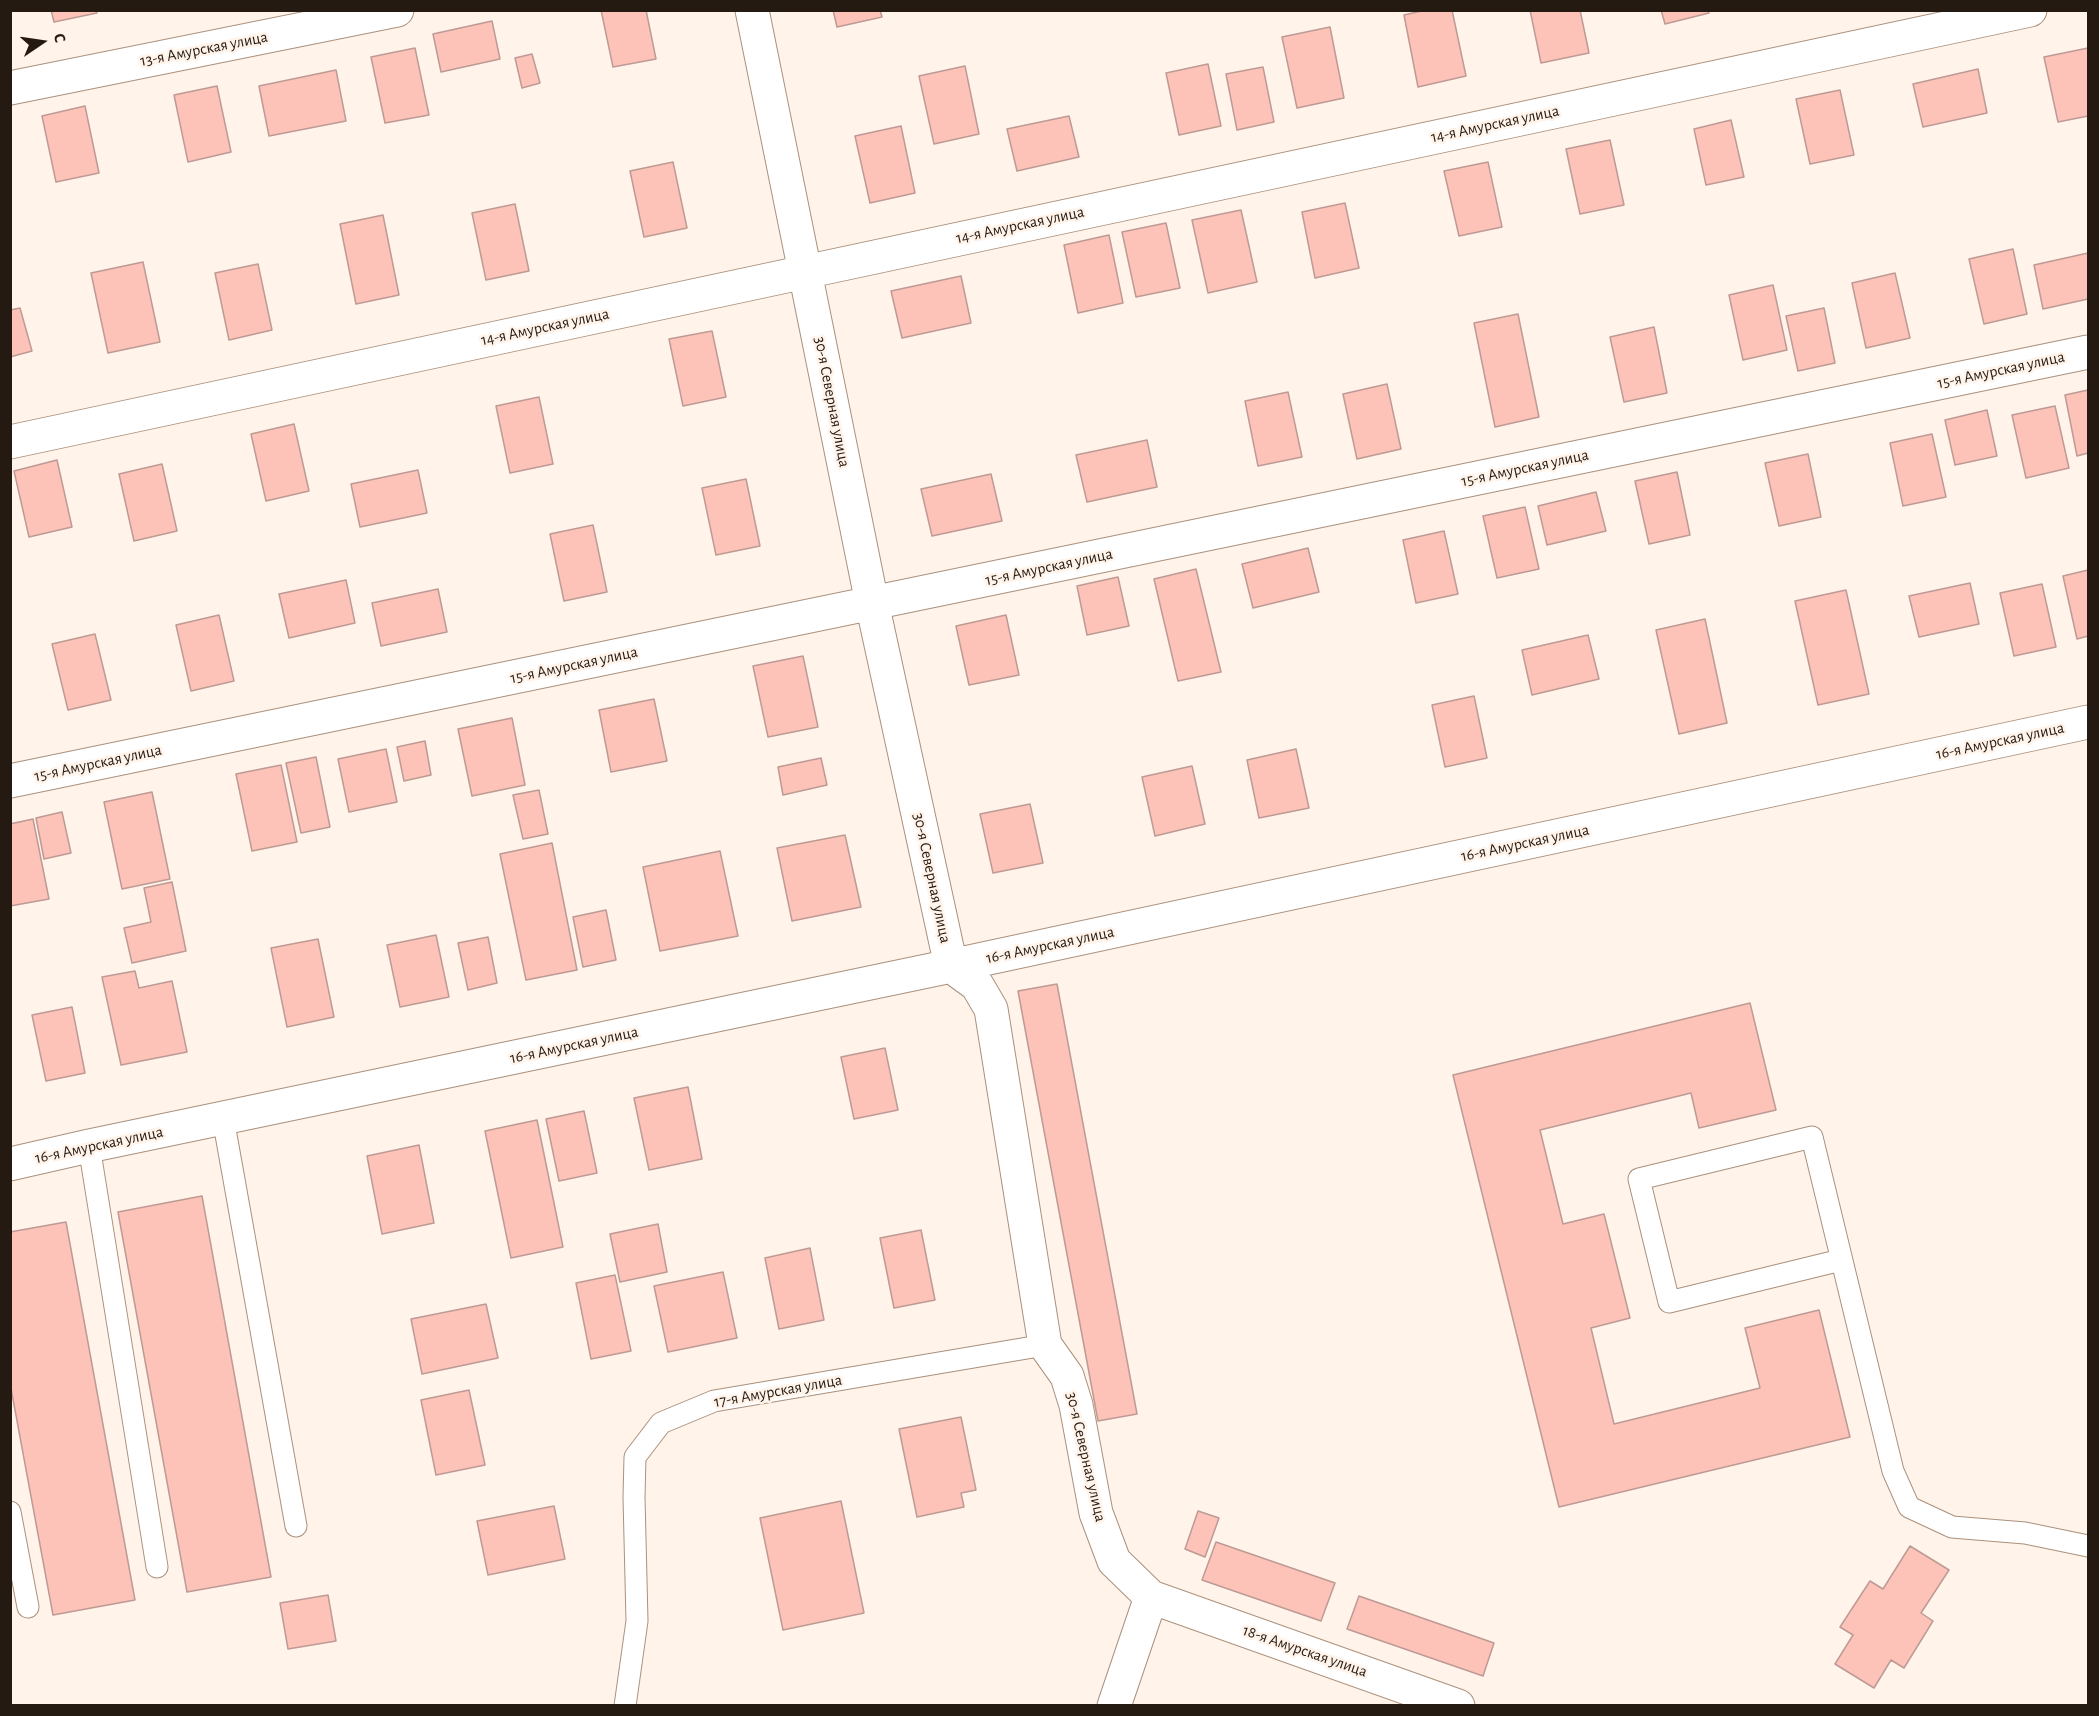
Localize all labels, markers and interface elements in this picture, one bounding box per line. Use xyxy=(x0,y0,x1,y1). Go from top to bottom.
north arrow xyxy=(12,12,72,72)
street label: 13-я Амурская улица xyxy=(139,27,269,71)
text: С xyxy=(51,32,68,44)
street label: 14-я Амурская улица xyxy=(1429,101,1561,147)
street label: 14-я Амурская улица xyxy=(954,202,1086,248)
street label: 14-я Амурская улица xyxy=(479,304,611,350)
street label: 30-я Северная улица xyxy=(810,335,854,469)
street label: 15-я Амурская улица xyxy=(1936,347,2066,393)
street label: 15-я Амурская улица xyxy=(1460,445,1590,491)
street label: 15-я Амурская улица xyxy=(984,544,1114,590)
street label: 15-я Амурская улица xyxy=(509,642,639,688)
street label: 16-я Амурская улица xyxy=(1934,718,2066,764)
street label: 15-я Амурская улица xyxy=(33,740,163,786)
street label: 30-я Северная улица xyxy=(909,811,955,945)
street label: 16-я Амурская улица xyxy=(1459,820,1591,866)
street label: 16-я Амурская улица xyxy=(984,922,1116,968)
street label: 16-я Амурская улица xyxy=(508,1022,640,1068)
street label: 16-я Амурская улица xyxy=(33,1122,165,1168)
street label: 17-я Амурская улица xyxy=(713,1370,843,1412)
street label: 30-я Северная улица xyxy=(1062,1390,1110,1524)
street label: 18-я Амурская улица xyxy=(1240,1621,1370,1681)

